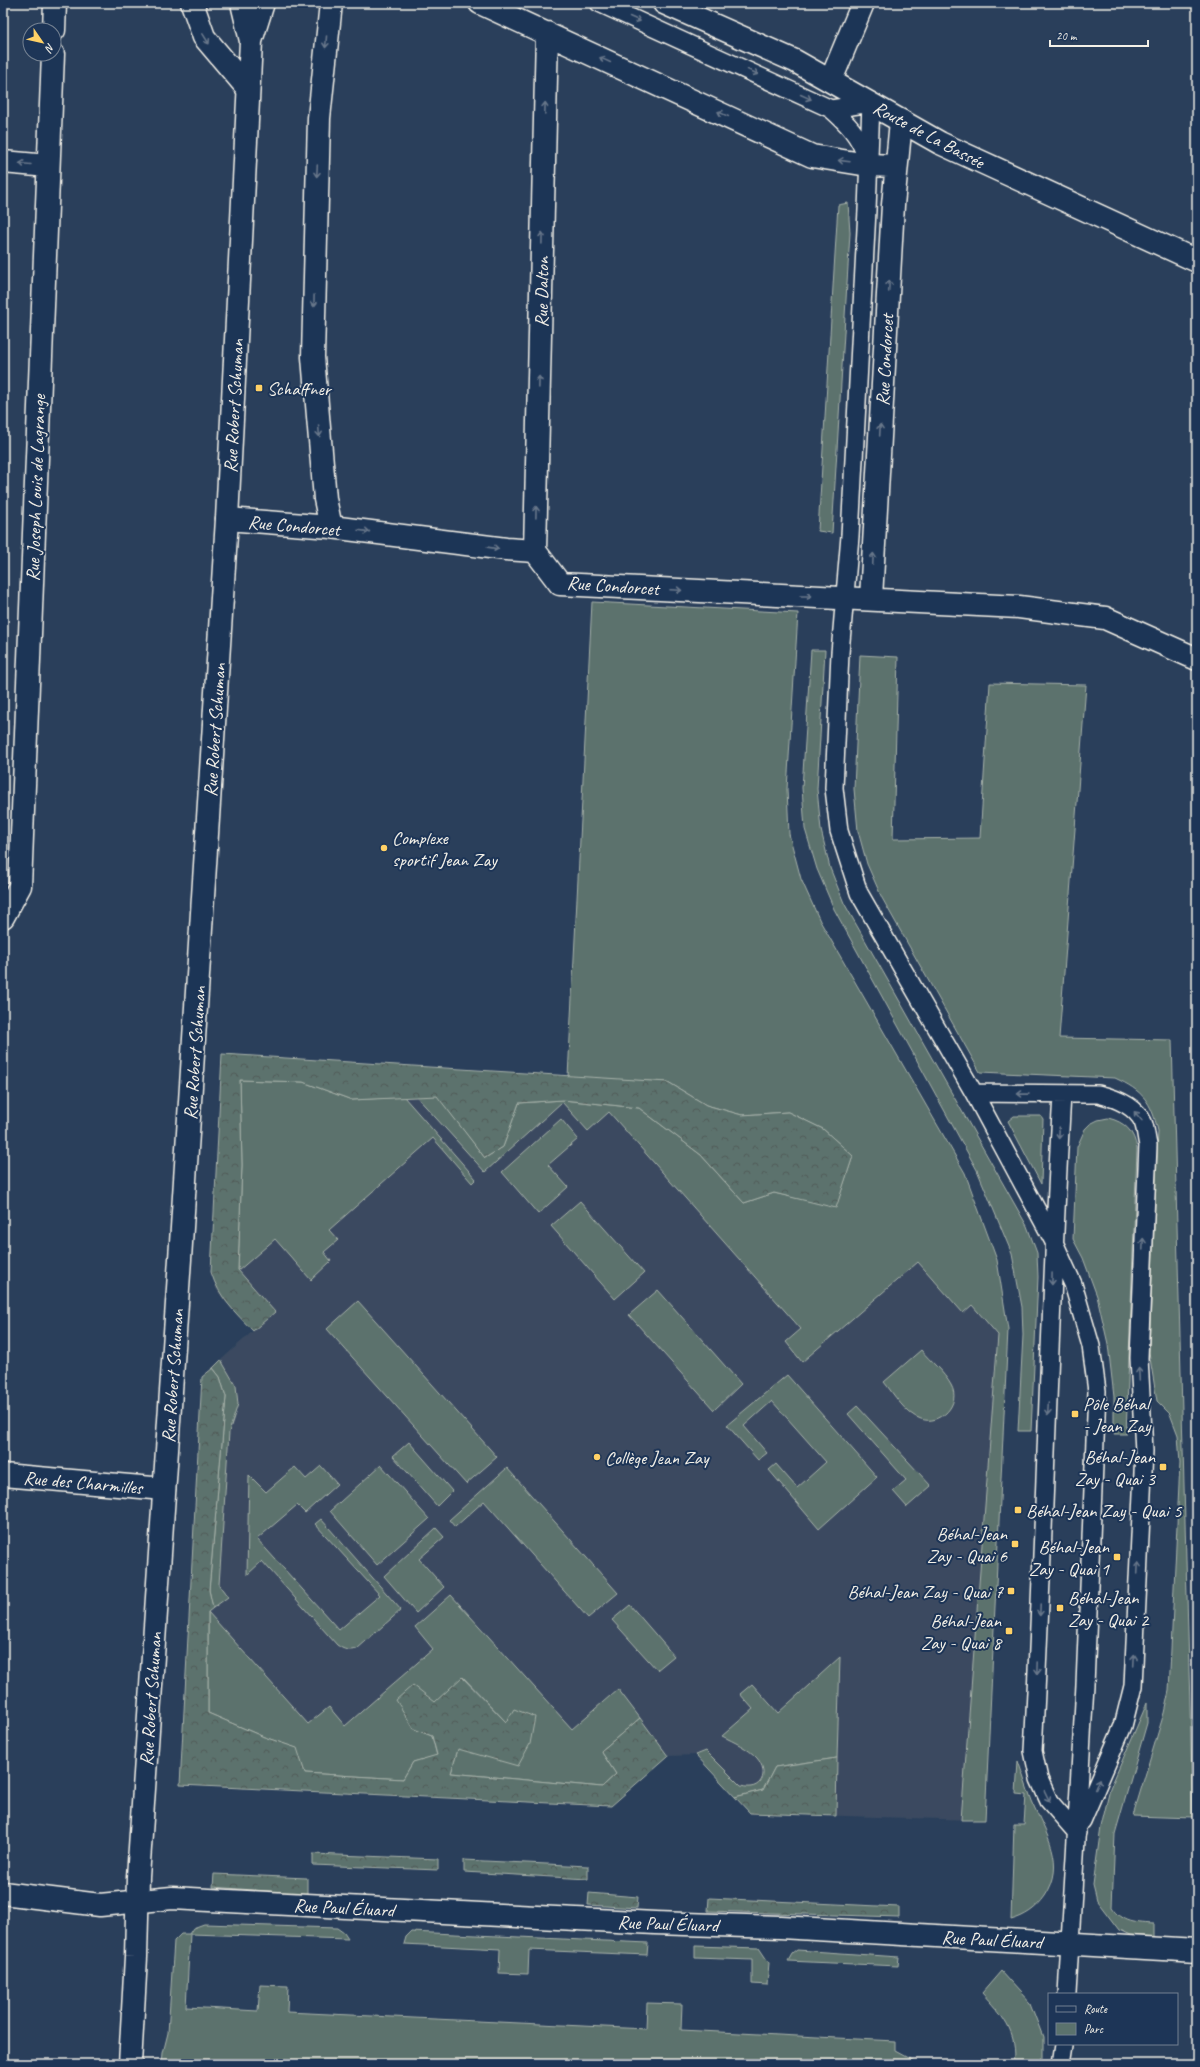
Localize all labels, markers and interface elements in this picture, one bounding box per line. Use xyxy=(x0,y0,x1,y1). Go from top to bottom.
one-way arrow xyxy=(628,16,640,23)
north arrow xyxy=(22,22,62,62)
scale bar xyxy=(1050,22,1148,48)
text: 20 m xyxy=(1056,28,1078,44)
one-way arrow xyxy=(203,33,211,45)
one-way arrow xyxy=(323,35,330,48)
text: N xyxy=(41,41,58,56)
one-way arrow xyxy=(600,55,612,63)
one-way arrow xyxy=(747,69,759,76)
one-way arrow xyxy=(800,94,812,101)
street label: Route de La Bassée xyxy=(869,96,990,175)
one-way arrow xyxy=(542,102,549,115)
one-way arrow xyxy=(717,110,729,118)
one-way arrow xyxy=(837,158,850,165)
one-way arrow xyxy=(19,160,32,168)
one-way arrow xyxy=(313,164,321,177)
one-way arrow xyxy=(538,232,546,245)
street label: Rue Dalton xyxy=(529,255,555,328)
one-way arrow xyxy=(885,280,892,293)
one-way arrow xyxy=(310,294,318,307)
street label: Rue Condorcet xyxy=(871,312,899,407)
street label: Rue Robert Schuman xyxy=(219,338,250,474)
one-way arrow xyxy=(535,376,543,389)
place label: Schaffner xyxy=(267,377,333,401)
marker: Schaffner xyxy=(254,383,264,393)
street label: Rue Joseph Louis de Lagrange xyxy=(21,392,51,582)
one-way arrow xyxy=(315,424,323,437)
one-way arrow xyxy=(877,424,884,437)
one-way arrow xyxy=(532,506,540,519)
street label: Rue Condorcet xyxy=(247,510,343,542)
one-way arrow xyxy=(357,527,370,535)
one-way arrow xyxy=(486,544,499,552)
one-way arrow xyxy=(869,553,877,566)
street label: Rue Condorcet xyxy=(566,571,661,601)
one-way arrow xyxy=(669,586,682,594)
one-way arrow xyxy=(799,592,812,600)
street label: Rue Robert Schuman xyxy=(198,662,232,798)
place label: Complexe sportif Jean Zay xyxy=(392,826,498,872)
marker: Complexe sportif Jean Zay xyxy=(379,843,389,853)
street label: Rue Robert Schuman xyxy=(178,985,212,1121)
one-way arrow xyxy=(1017,1090,1030,1098)
one-way arrow xyxy=(1133,1111,1142,1122)
one-way arrow xyxy=(1056,1126,1063,1139)
one-way arrow xyxy=(1140,1238,1147,1251)
one-way arrow xyxy=(1048,1272,1056,1285)
street label: Rue Robert Schuman xyxy=(156,1308,190,1444)
one-way arrow xyxy=(1136,1368,1143,1381)
place label: Pôle Béhal - Jean Zay xyxy=(1083,1392,1153,1438)
one-way arrow xyxy=(1045,1402,1052,1415)
marker: Pôle Béhal - Jean Zay xyxy=(1070,1409,1080,1419)
place label: Béhal-Jean Zay - Quai 3 xyxy=(1075,1445,1156,1491)
place label: Collège Jean Zay xyxy=(605,1446,710,1470)
marker: Collège Jean Zay xyxy=(592,1452,602,1462)
marker: Béhal-Jean Zay - Quai 3 xyxy=(1158,1462,1168,1472)
street label: Rue des Charmilles xyxy=(23,1466,145,1500)
place label: Béhal-Jean Zay - Quai 5 xyxy=(1026,1499,1183,1523)
marker: Béhal-Jean Zay - Quai 5 xyxy=(1013,1505,1023,1515)
place label: Béhal-Jean Zay - Quai 6 xyxy=(927,1522,1008,1568)
place label: Béhal-Jean Zay - Quai 1 xyxy=(1029,1535,1110,1581)
marker: Béhal-Jean Zay - Quai 6 xyxy=(1010,1539,1020,1549)
marker: Béhal-Jean Zay - Quai 1 xyxy=(1112,1552,1122,1562)
one-way arrow xyxy=(1135,1562,1142,1575)
place label: Béhal-Jean Zay - Quai 7 xyxy=(847,1580,1004,1604)
marker: Béhal-Jean Zay - Quai 7 xyxy=(1006,1586,1016,1596)
place label: Béhal-Jean Zay - Quai 2 xyxy=(1068,1586,1150,1632)
one-way arrow xyxy=(1036,1603,1044,1616)
marker: Béhal-Jean Zay - Quai 2 xyxy=(1055,1603,1065,1613)
place label: Béhal-Jean Zay - Quai 8 xyxy=(921,1609,1003,1655)
marker: Béhal-Jean Zay - Quai 8 xyxy=(1004,1626,1014,1636)
street label: Rue Robert Schuman xyxy=(134,1631,168,1767)
one-way arrow xyxy=(1130,1654,1138,1667)
one-way arrow xyxy=(1034,1661,1041,1674)
one-way arrow xyxy=(1095,1778,1102,1790)
one-way arrow xyxy=(1044,1790,1051,1802)
street label: Rue Paul Éluard xyxy=(293,1893,397,1923)
street label: Rue Paul Éluard xyxy=(617,1910,721,1938)
street label: Rue Paul Éluard xyxy=(941,1925,1045,1955)
legend xyxy=(1048,1993,1178,2045)
text: Route xyxy=(1084,2001,1108,2017)
text: Parc xyxy=(1084,2021,1104,2037)

